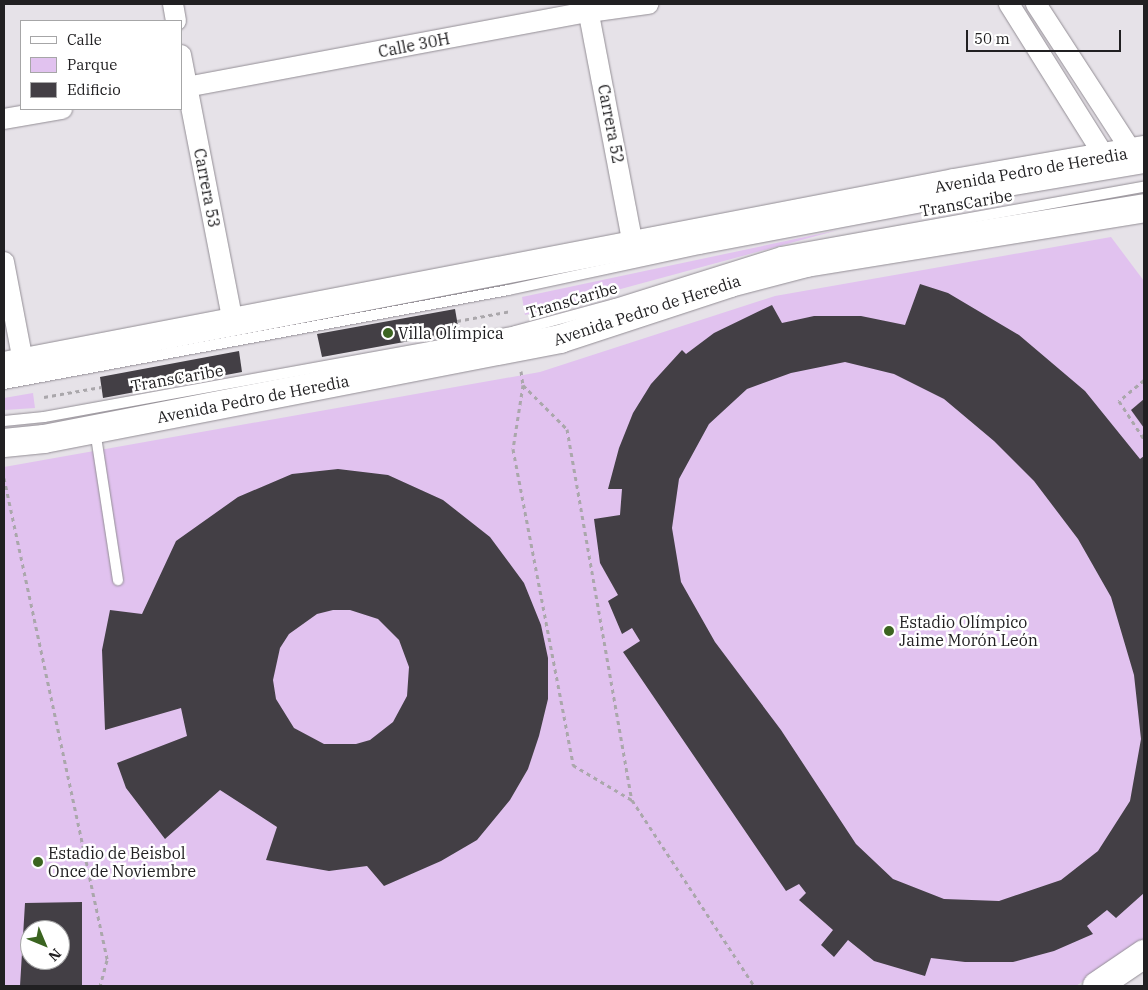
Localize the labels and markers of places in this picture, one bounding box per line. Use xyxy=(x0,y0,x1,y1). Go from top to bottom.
place label: Villa Olímpica xyxy=(398,323,504,343)
marker: Villa Olímpica xyxy=(382,327,394,339)
place label: Estadio Olímpico Jaime Morón León xyxy=(899,612,1038,650)
marker: Estadio Olímpico Jaime Morón León xyxy=(883,625,895,637)
place label: Estadio de Beisbol Once de Noviembre xyxy=(48,843,196,881)
marker: Estadio de Beisbol Once de Noviembre xyxy=(32,856,44,868)

